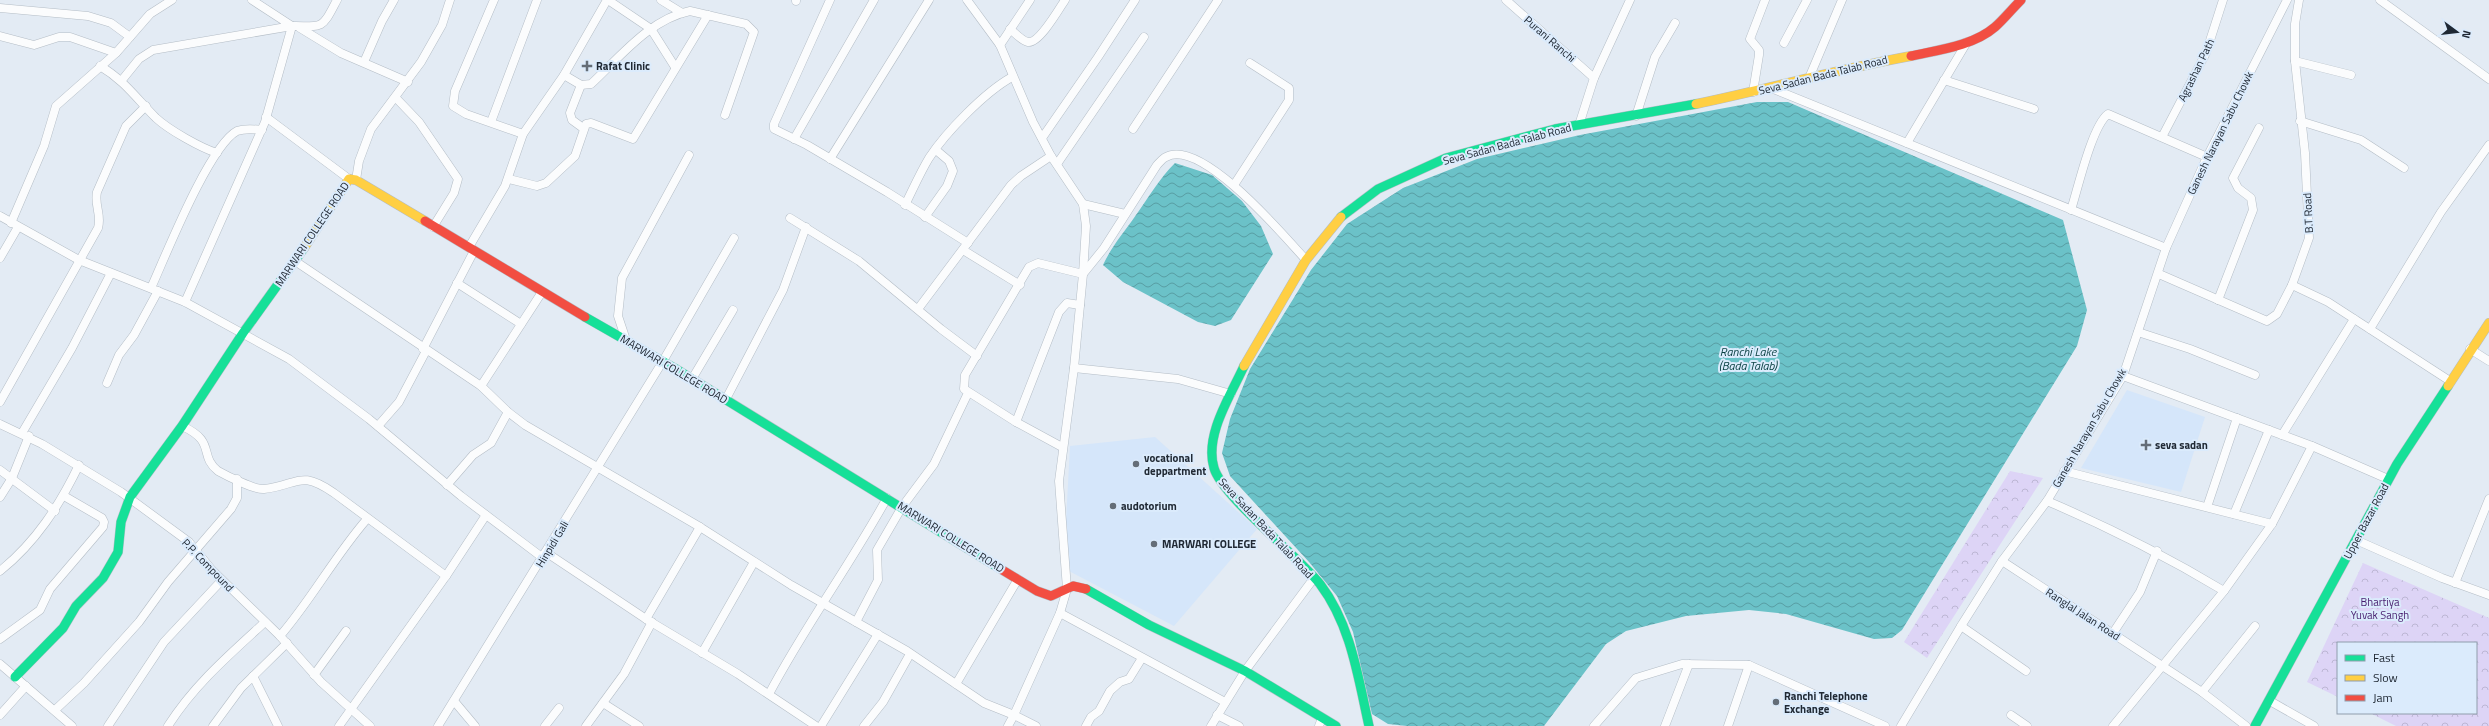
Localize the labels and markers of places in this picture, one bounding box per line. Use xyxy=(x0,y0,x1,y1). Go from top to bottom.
place label: Rafat Clinic xyxy=(596,58,650,74)
marker: Rafat Clinic xyxy=(581,60,593,72)
place label: seva sadan xyxy=(2155,437,2208,453)
marker: seva sadan xyxy=(2140,439,2152,451)
place label: vocational deppartment xyxy=(1144,450,1206,479)
marker: vocational deppartment xyxy=(1131,459,1141,469)
place label: audotorium xyxy=(1121,498,1177,514)
marker: audotorium xyxy=(1108,501,1118,511)
place label: MARWARI COLLEGE xyxy=(1162,536,1256,552)
marker: MARWARI COLLEGE xyxy=(1149,539,1159,549)
place label: Ranchi Telephone Exchange xyxy=(1784,688,1868,717)
marker: Ranchi Telephone Exchange xyxy=(1771,697,1781,707)

